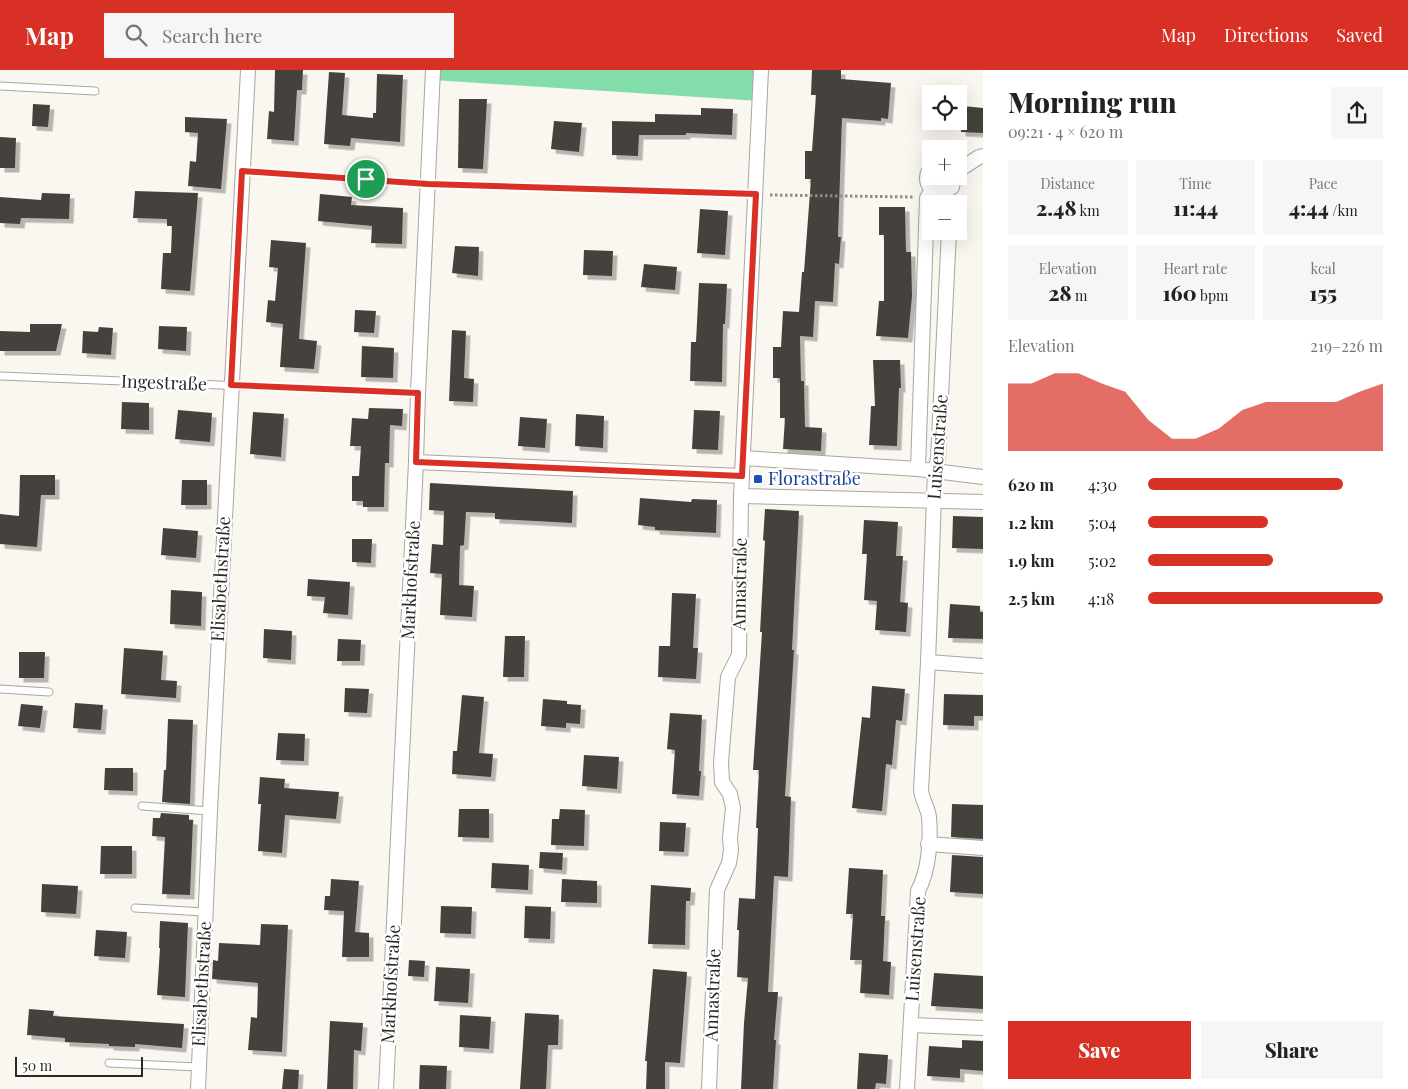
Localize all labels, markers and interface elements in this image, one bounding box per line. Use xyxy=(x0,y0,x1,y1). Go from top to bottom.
search box xyxy=(104,13,454,58)
text: Map xyxy=(25,19,74,51)
icon: search xyxy=(122,21,150,49)
text: Search here xyxy=(162,22,262,48)
text: Map xyxy=(1161,23,1196,47)
text: Directions xyxy=(1224,23,1308,47)
text: Saved xyxy=(1336,23,1383,47)
text: Morning run xyxy=(1008,83,1177,120)
map controls xyxy=(922,85,967,240)
button: locate xyxy=(922,85,967,130)
button: share xyxy=(1331,87,1383,139)
text: 09:21 · 4 × 620 m xyxy=(1008,121,1123,142)
button: + xyxy=(922,140,967,185)
pin xyxy=(345,158,387,200)
icon: arrive xyxy=(352,165,380,193)
text: Distance xyxy=(1041,174,1095,193)
text: Time xyxy=(1179,174,1212,193)
text: Pace xyxy=(1309,174,1338,193)
text: 2.48 xyxy=(1036,193,1076,221)
text: 11:44 xyxy=(1173,193,1218,221)
text: 4:44 xyxy=(1289,193,1329,221)
button: − xyxy=(922,195,967,240)
text: km xyxy=(1076,201,1100,220)
text: /km xyxy=(1329,201,1358,220)
text: Elevation xyxy=(1039,259,1097,278)
text: Heart rate xyxy=(1163,259,1228,278)
text: kcal xyxy=(1311,259,1336,278)
text: 28 xyxy=(1048,278,1072,306)
text: 160 xyxy=(1162,278,1197,306)
text: 155 xyxy=(1309,278,1337,306)
text: m xyxy=(1072,286,1087,305)
text: bpm xyxy=(1197,286,1229,305)
text: Elevation xyxy=(1008,335,1075,356)
text: 219–226 m xyxy=(1310,335,1383,356)
street label: Ingestraße xyxy=(121,369,207,395)
street label: Luisenstraße xyxy=(921,394,953,500)
place label: Florastraße xyxy=(768,466,861,490)
marker: Florastraße xyxy=(752,473,764,485)
text: 620 m xyxy=(1008,474,1054,495)
text: 4:30 xyxy=(1088,474,1117,495)
text: 1.2 km xyxy=(1008,512,1054,533)
text: 5:04 xyxy=(1088,512,1116,533)
street label: Elisabethstraße xyxy=(205,516,235,642)
street label: Markhofstraße xyxy=(395,520,425,640)
street label: Annastraße xyxy=(726,537,752,632)
text: 1.9 km xyxy=(1008,550,1055,571)
text: 5:02 xyxy=(1088,550,1116,571)
text: 2.5 km xyxy=(1008,588,1055,609)
text: 4:18 xyxy=(1088,588,1114,609)
street label: Luisenstraße xyxy=(899,896,931,1002)
street label: Elisabethstraße xyxy=(186,921,216,1047)
street label: Markhofstraße xyxy=(375,924,405,1044)
street label: Annastraße xyxy=(698,948,726,1043)
button: Save xyxy=(1008,1021,1191,1079)
button: Share xyxy=(1201,1021,1383,1079)
scale bar xyxy=(15,1054,142,1077)
text: 50 m xyxy=(22,1056,52,1075)

